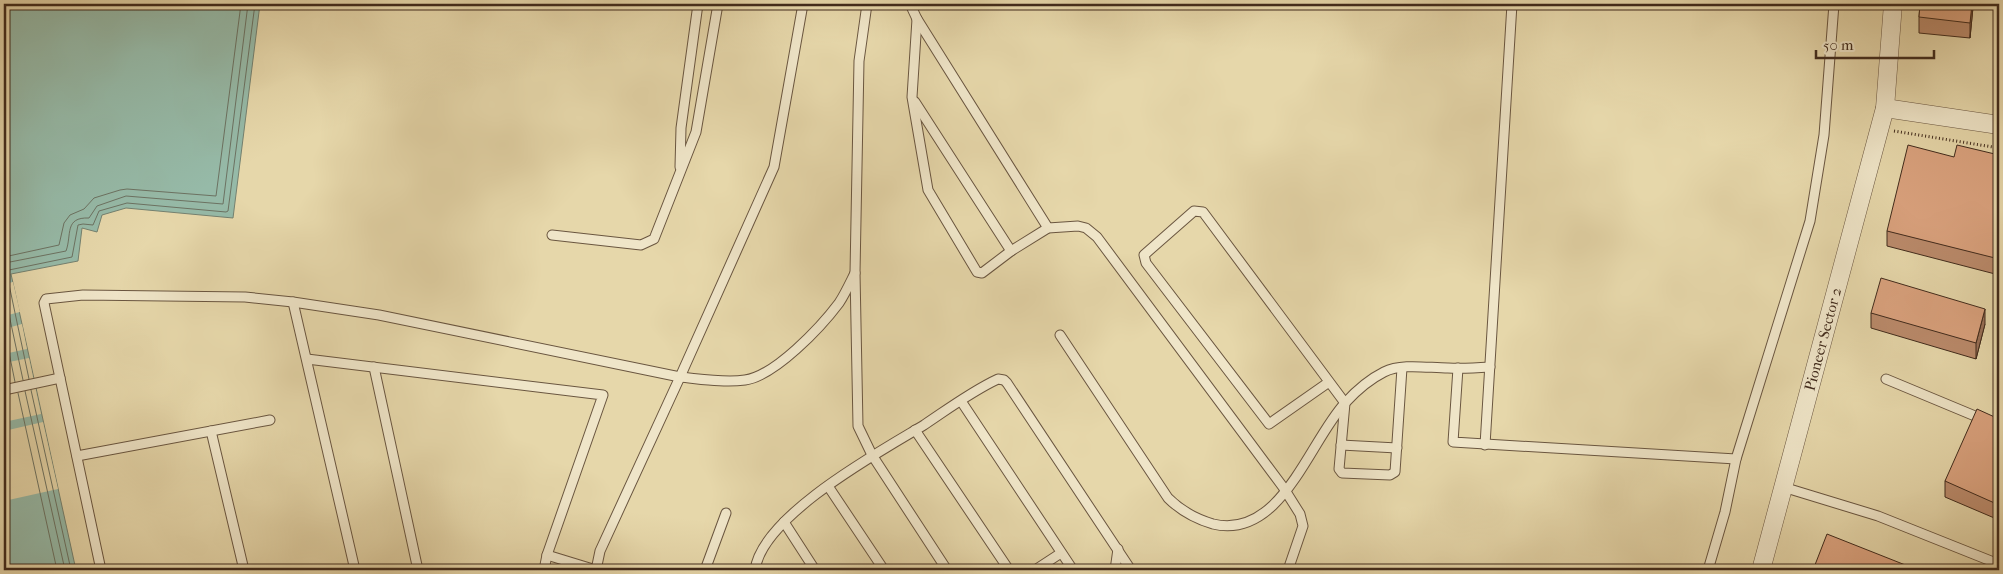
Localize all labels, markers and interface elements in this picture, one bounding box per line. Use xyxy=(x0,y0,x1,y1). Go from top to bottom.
scale bar xyxy=(1816,28,1933,60)
text: 50 m xyxy=(1823,36,1854,54)
street label: Pioneer Sector 2 xyxy=(1801,285,1845,393)

